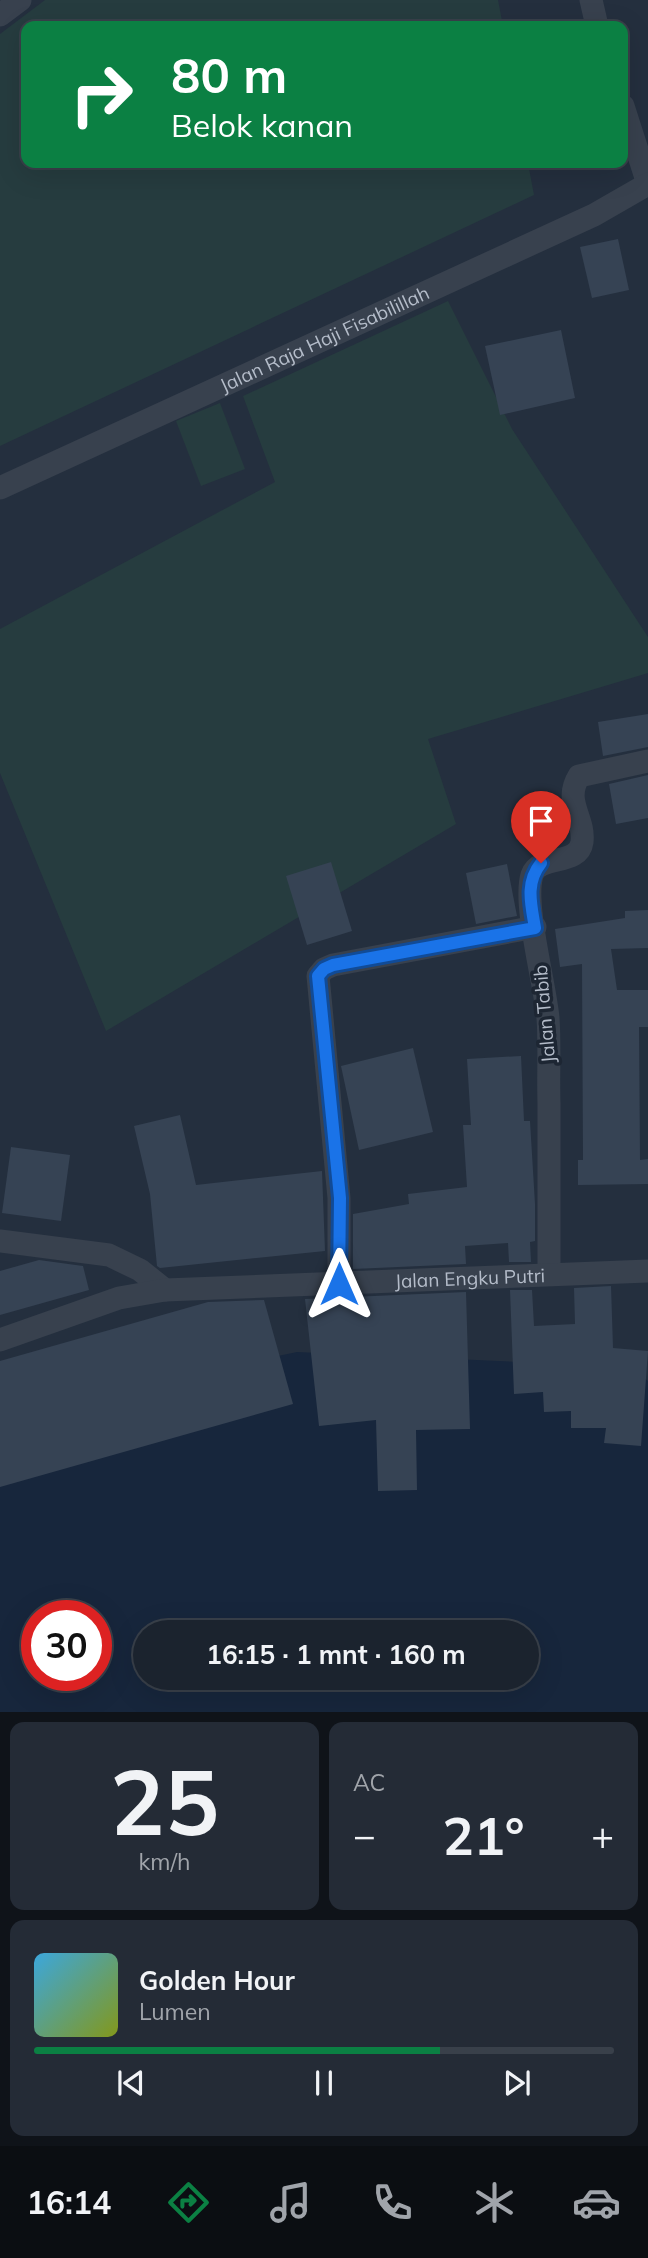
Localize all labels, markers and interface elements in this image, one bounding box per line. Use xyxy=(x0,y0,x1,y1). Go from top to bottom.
text: 80 m xyxy=(171,44,287,105)
icon: right xyxy=(56,49,147,140)
text: Belok kanan xyxy=(171,105,353,145)
street label: Jalan Raja Haji Fisabilillah xyxy=(216,280,433,397)
pin xyxy=(511,791,571,863)
icon: arrive xyxy=(522,802,560,840)
street label: Jalan Tabib xyxy=(528,964,560,1064)
position arrow xyxy=(302,1247,376,1321)
street label: Jalan Engku Putri xyxy=(394,1263,546,1293)
speed limit sign: 30 xyxy=(21,1600,112,1691)
text: 16:15 · 1 mnt · 160 m xyxy=(206,1638,466,1671)
text: 25 xyxy=(110,1744,219,1858)
text: AC xyxy=(353,1768,385,1797)
text: 21° xyxy=(442,1803,525,1868)
text: − xyxy=(353,1811,376,1859)
text: + xyxy=(591,1811,614,1859)
text: km/h xyxy=(138,1847,191,1876)
text: Golden Hour xyxy=(139,1964,295,1997)
text: Lumen xyxy=(139,1997,211,2026)
icon: previous xyxy=(112,2064,150,2102)
icon: pause xyxy=(305,2064,343,2102)
icon: next xyxy=(498,2064,536,2102)
icon: directions xyxy=(164,2178,213,2227)
icon: music xyxy=(266,2178,315,2227)
icon: phone xyxy=(368,2178,417,2227)
icon: climate xyxy=(470,2178,519,2227)
icon: car xyxy=(572,2178,621,2227)
text: 16:14 xyxy=(27,2182,111,2222)

